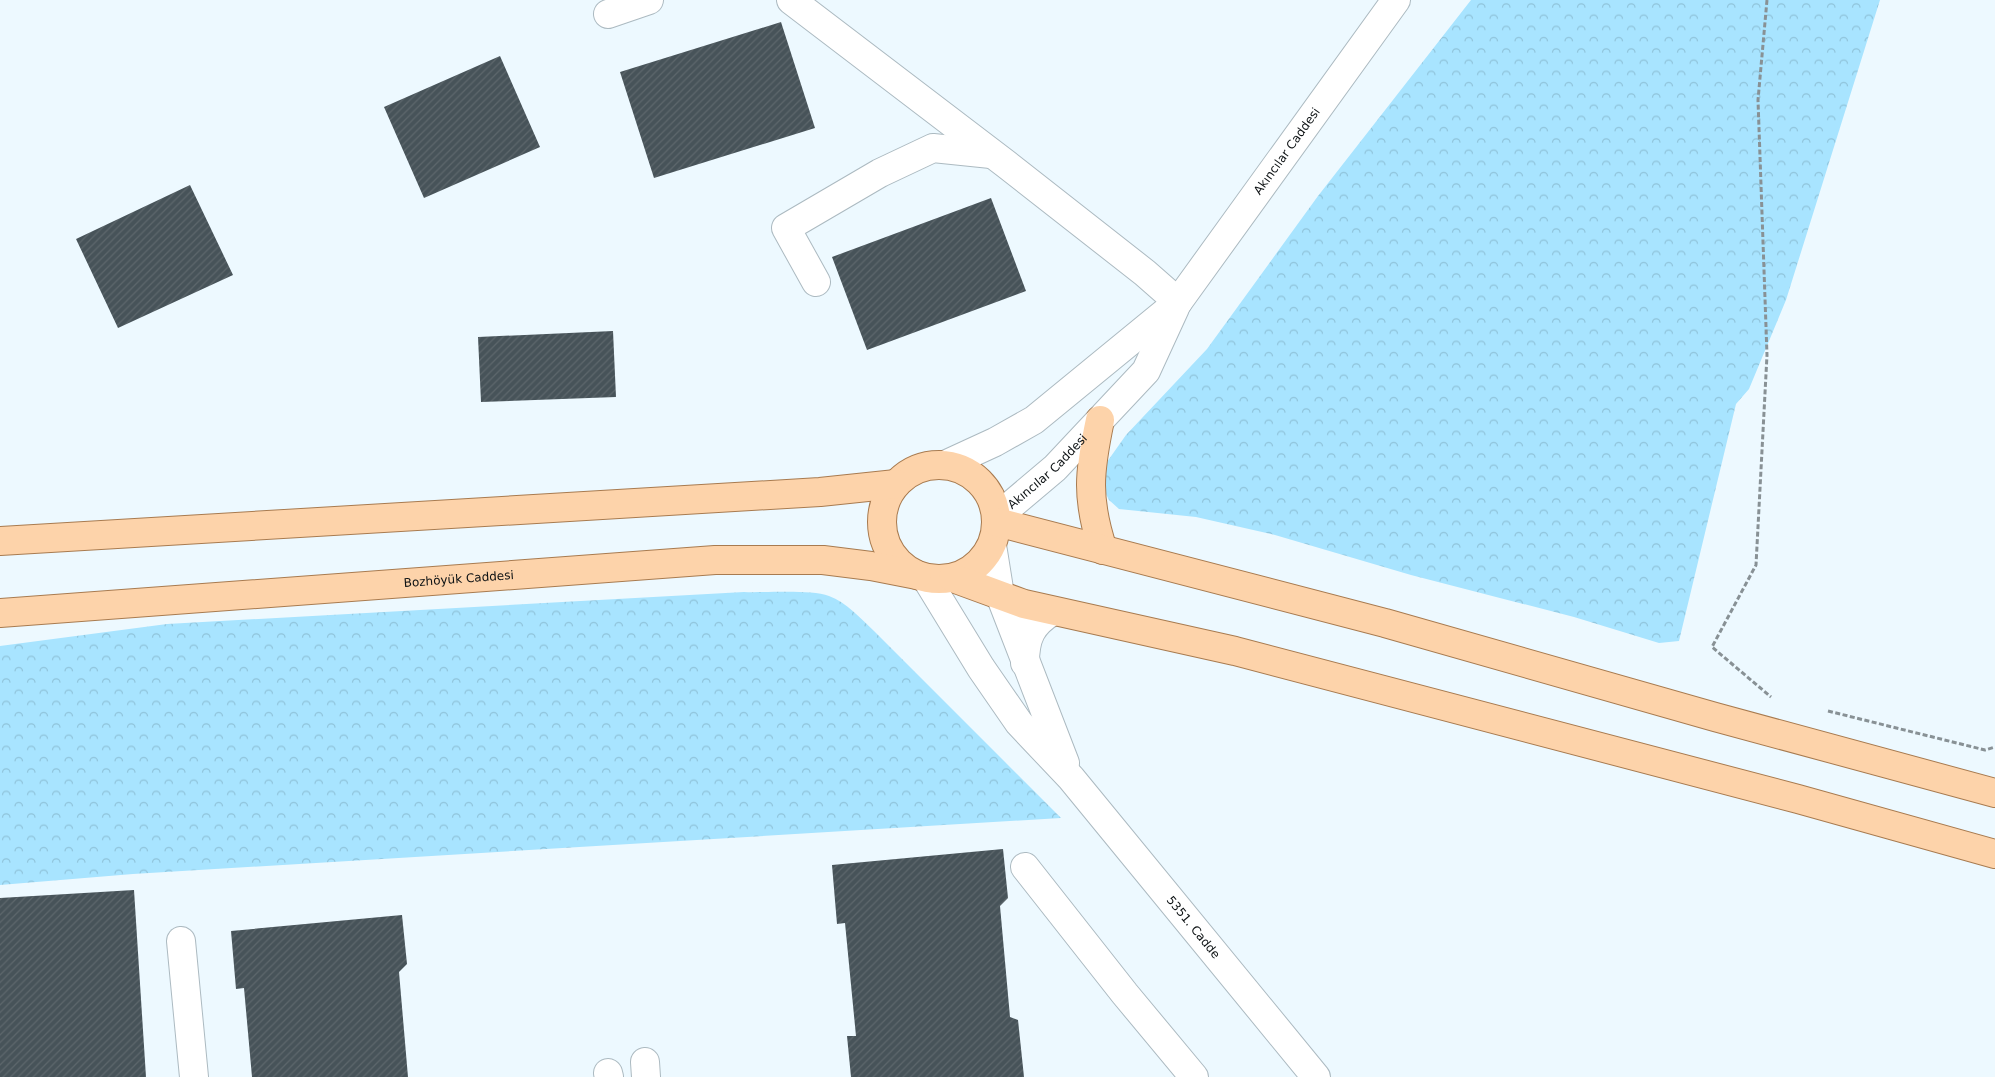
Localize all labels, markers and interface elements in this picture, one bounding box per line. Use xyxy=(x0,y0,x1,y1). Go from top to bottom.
street label: Akıncılar Caddesi xyxy=(1251,105,1323,197)
street label: Akıncılar Caddesi xyxy=(1005,431,1090,512)
street label: Bozhöyük Caddesi xyxy=(403,568,514,590)
street label: 5351. Cadde xyxy=(1164,893,1223,961)

